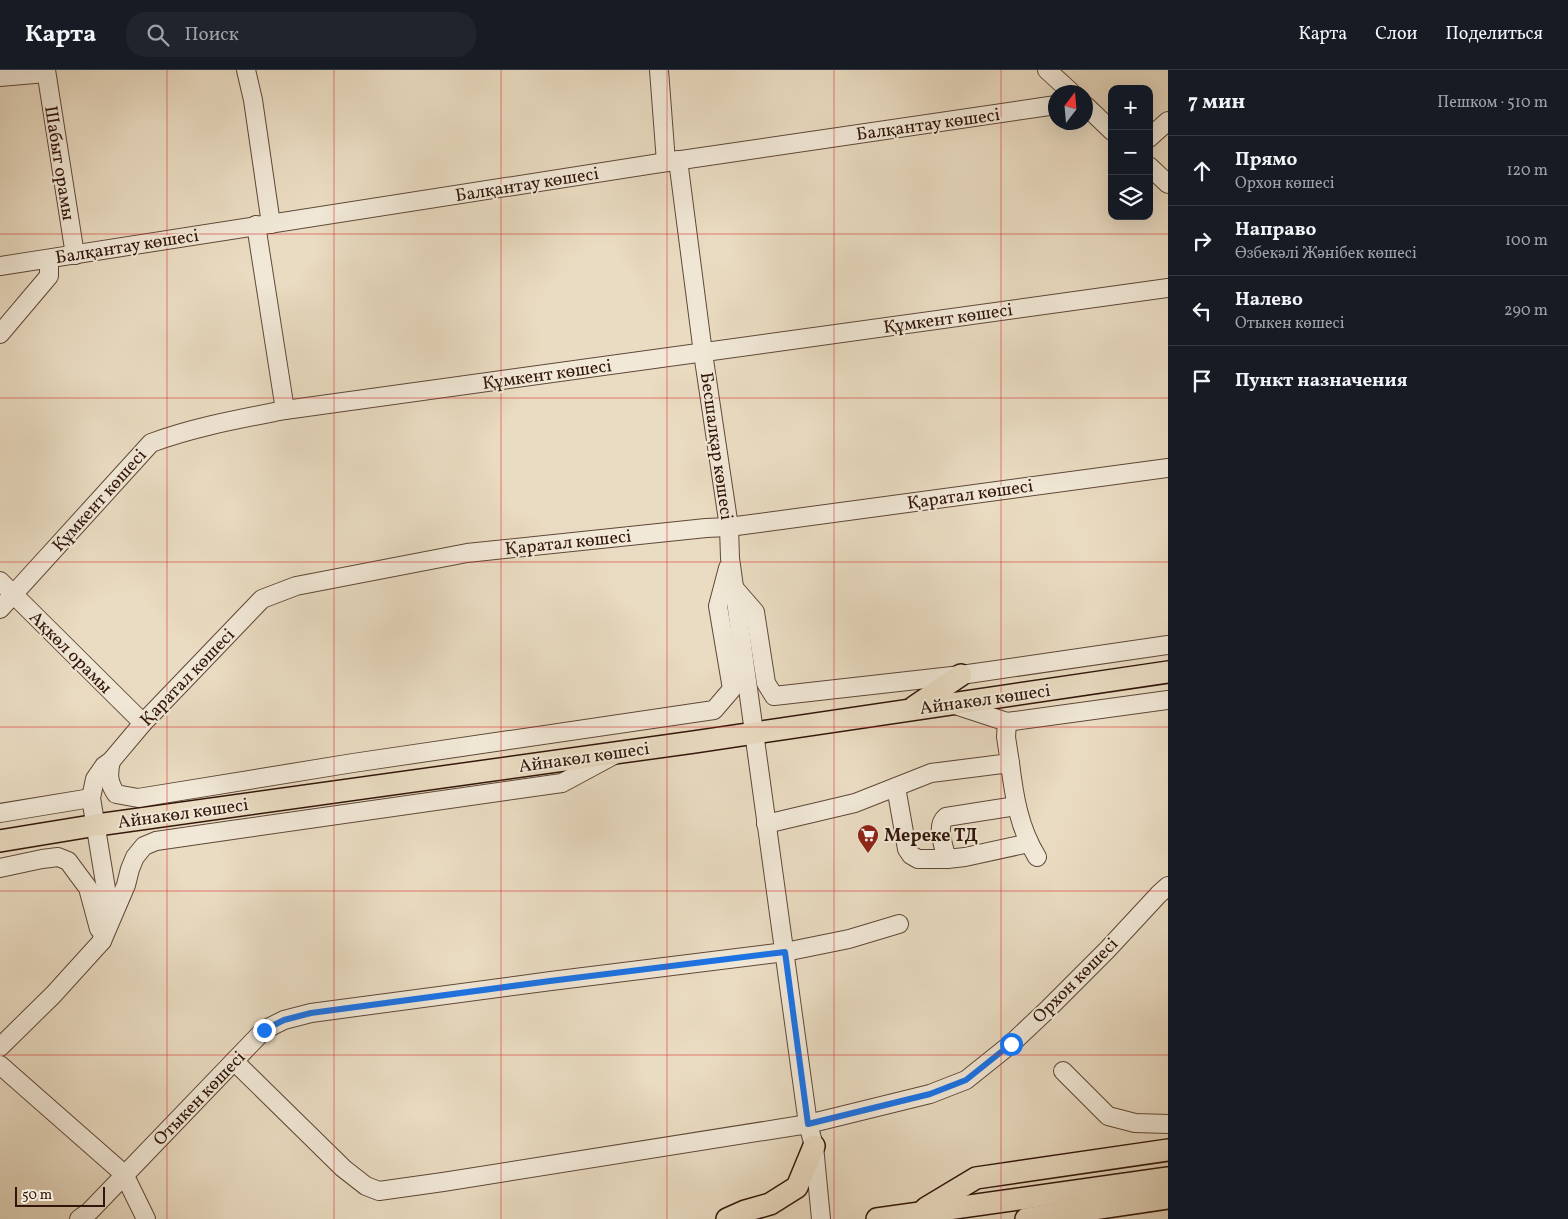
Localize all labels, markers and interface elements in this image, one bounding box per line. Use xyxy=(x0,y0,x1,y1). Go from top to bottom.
search box xyxy=(126,12,476,57)
text: Карта xyxy=(25,18,96,52)
icon: search xyxy=(144,21,172,49)
text: Поиск xyxy=(184,22,239,48)
text: Карта xyxy=(1299,22,1347,47)
text: Слои xyxy=(1375,22,1417,47)
text: Поделиться xyxy=(1445,22,1543,47)
north arrow xyxy=(1048,85,1093,130)
map controls xyxy=(1108,85,1153,220)
button: + xyxy=(1108,85,1153,130)
text: 7 мин xyxy=(1188,88,1245,117)
text: Пешком · 510 m xyxy=(1437,92,1548,114)
street label: Балқантау көшесі xyxy=(855,103,1002,148)
street label: Шабыт орамы xyxy=(37,104,80,223)
button: − xyxy=(1108,130,1153,175)
text: Прямо xyxy=(1235,147,1297,173)
icon: ahead xyxy=(1188,157,1216,185)
text: 120 m xyxy=(1506,160,1548,182)
street label: Балқантау көшесі xyxy=(454,162,601,209)
text: Орхон көшесі xyxy=(1235,173,1335,195)
button: layers xyxy=(1108,175,1153,220)
text: Направо xyxy=(1235,217,1317,243)
street label: Балқантау көшесі xyxy=(54,224,201,271)
icon: right xyxy=(1188,227,1216,255)
text: 100 m xyxy=(1505,230,1548,252)
text: Өзбекәлі Жәнібек көшесі xyxy=(1235,243,1417,265)
text: Налево xyxy=(1235,287,1303,313)
icon: left xyxy=(1188,297,1216,325)
street label: Құмкент көшесі xyxy=(882,298,1014,341)
text: 290 m xyxy=(1504,300,1548,322)
text: Отыкен көшесі xyxy=(1235,313,1345,335)
street label: Құмкент көшесі xyxy=(481,354,613,397)
icon: arrive xyxy=(1188,367,1216,395)
text: Пункт назначения xyxy=(1235,368,1408,394)
street label: Бесшалқар көшесі xyxy=(693,371,738,522)
street label: Құмкент көшесі xyxy=(47,444,153,558)
street label: Қаратал көшесі xyxy=(906,474,1035,517)
street label: Қаратал көшесі xyxy=(504,524,633,563)
street label: Ақкөл орамы xyxy=(23,606,117,700)
street label: Қаратал көшесі xyxy=(135,624,241,732)
street label: Айнакөл көшесі xyxy=(918,679,1052,722)
street label: Айнакөл көшесі xyxy=(517,737,651,780)
street label: Айнакөл көшесі xyxy=(116,793,250,836)
supermarket icon: Мереке ТД xyxy=(856,823,880,854)
place label: Мереке ТД xyxy=(884,824,978,849)
street label: Орхон көшесі xyxy=(1028,933,1125,1030)
route end xyxy=(253,1019,276,1042)
route start xyxy=(1000,1033,1023,1056)
street label: Отыкен көшесі xyxy=(148,1046,252,1152)
scale bar xyxy=(15,1184,105,1207)
text: 50 m xyxy=(22,1186,52,1205)

